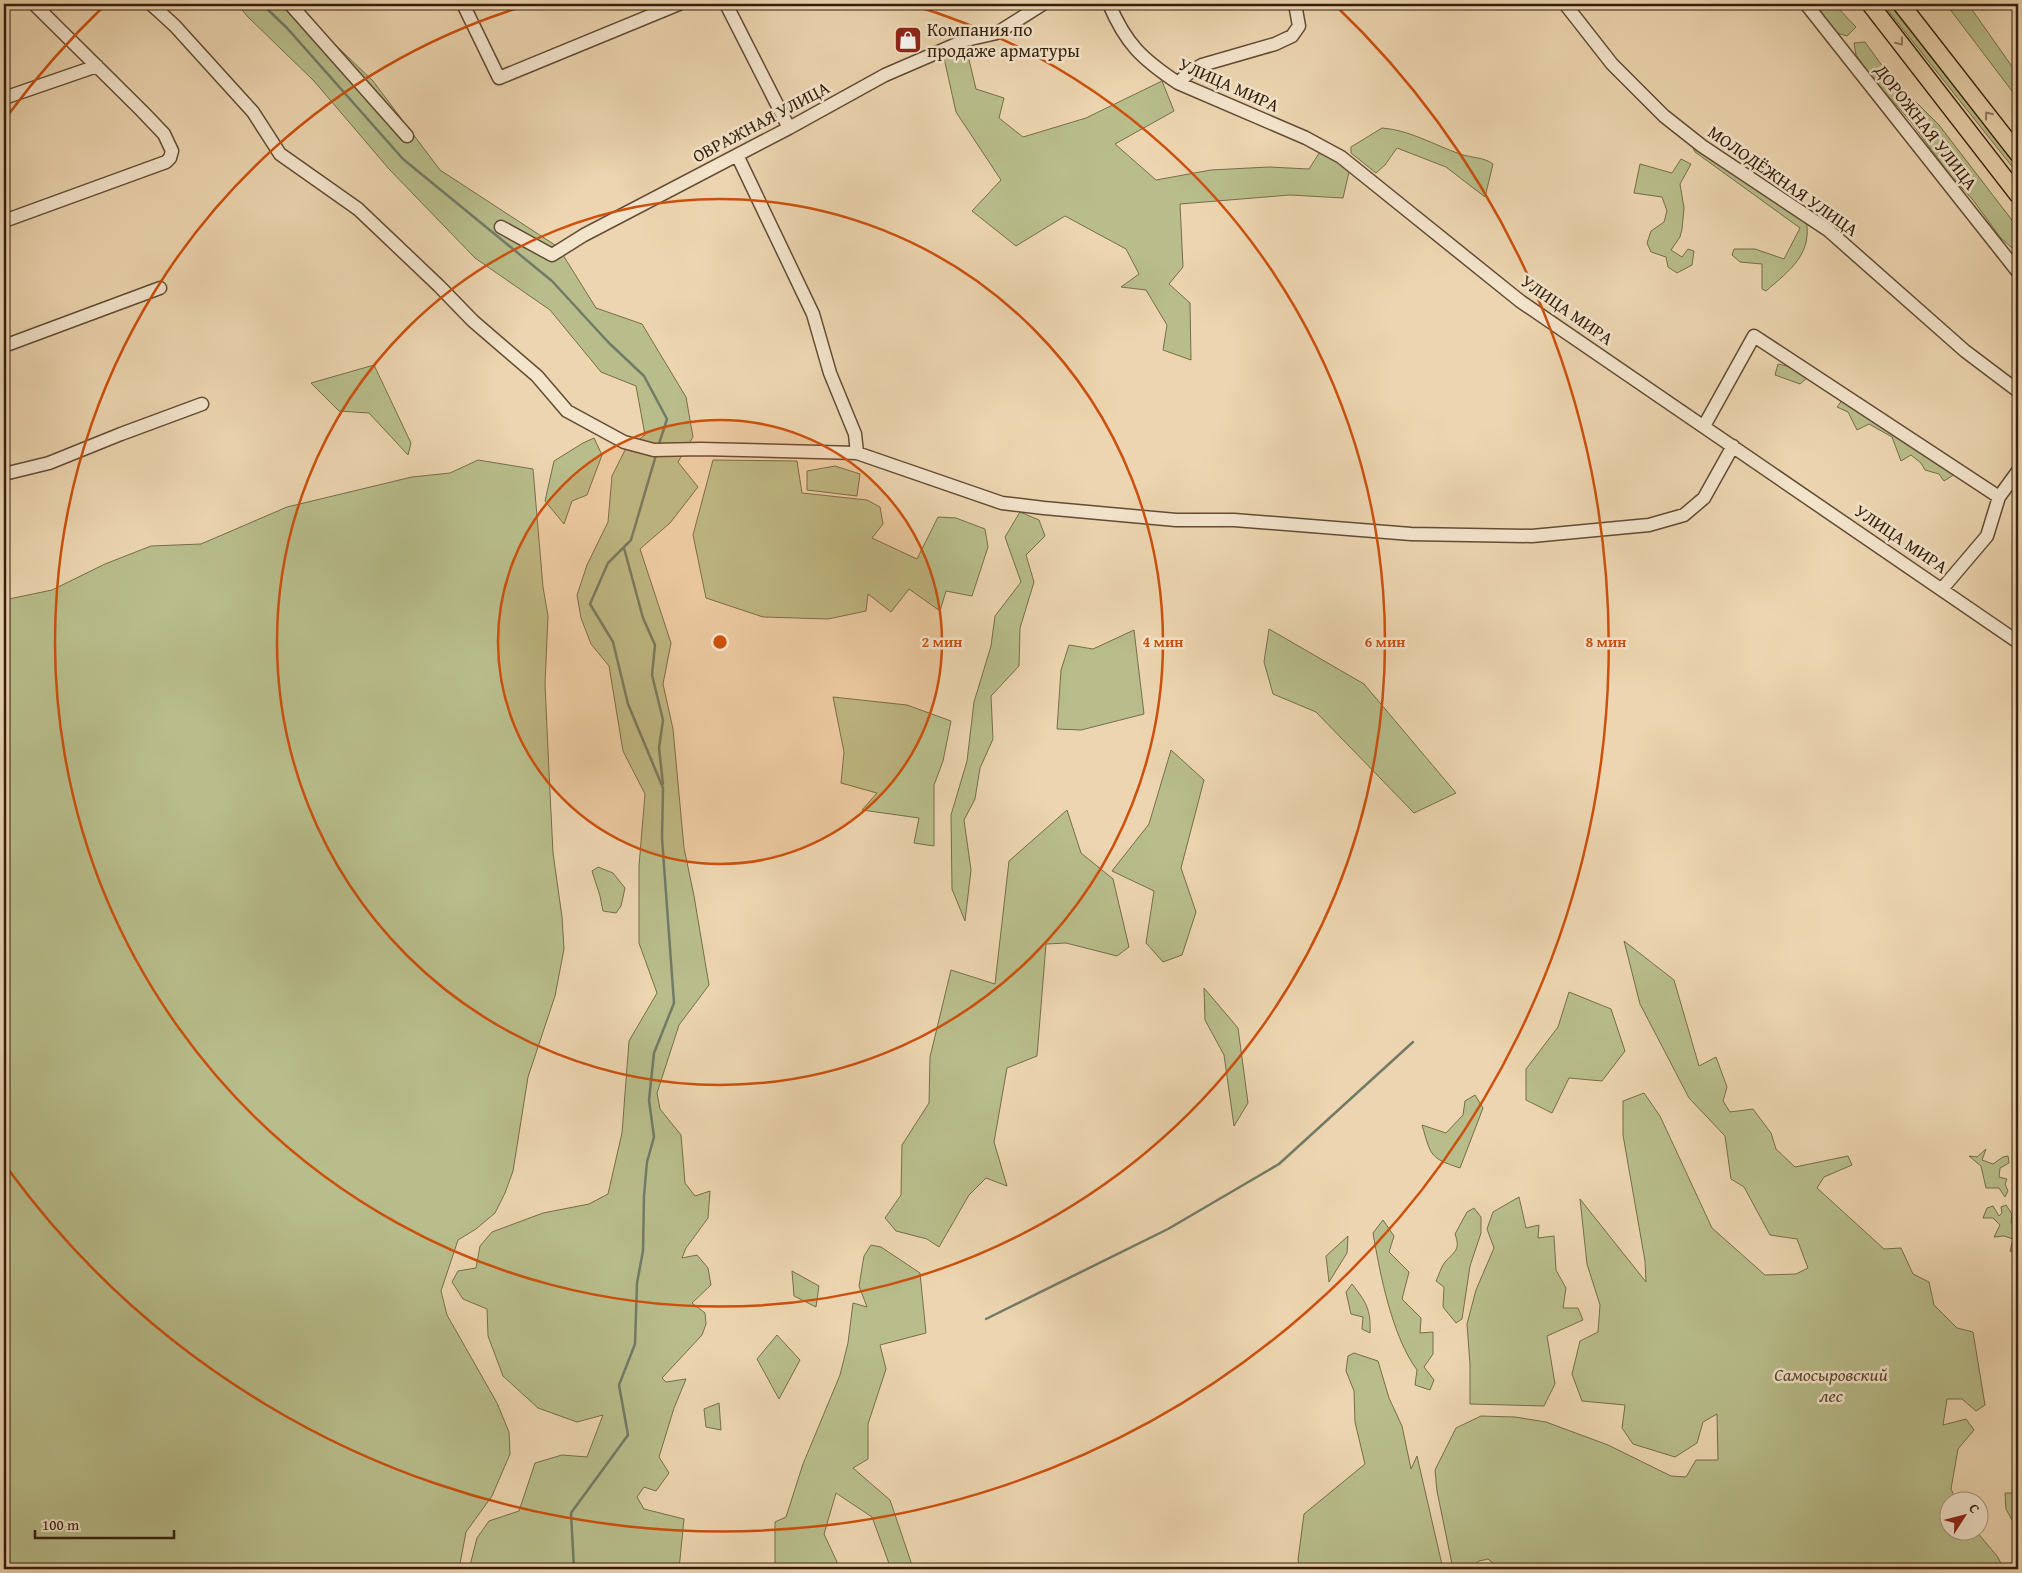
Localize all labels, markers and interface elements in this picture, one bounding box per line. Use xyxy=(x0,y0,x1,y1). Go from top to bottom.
place label: Компания по продаже арматуры xyxy=(927,16,1080,64)
shop icon: Компания по продаже арматуры xyxy=(893,25,923,55)
one-way arrow xyxy=(1895,36,1903,45)
street label: УЛИЦА МИРА xyxy=(1174,50,1284,119)
street label: ДОРОЖНАЯ УЛИЦА xyxy=(1868,57,1984,196)
street label: ОВРАЖНАЯ УЛИЦА xyxy=(687,74,834,169)
one-way arrow xyxy=(1986,112,1994,121)
street label: МОЛОДЁЖНАЯ УЛИЦА xyxy=(1702,118,1864,243)
street label: УЛИЦА МИРА xyxy=(1515,268,1619,352)
street label: УЛИЦА МИРА xyxy=(1849,497,1954,580)
text: 2 мин xyxy=(922,631,963,652)
text: 4 мин xyxy=(1143,631,1184,652)
text: 6 мин xyxy=(1365,631,1406,652)
text: 8 мин xyxy=(1586,631,1627,652)
centre of rings xyxy=(711,633,729,651)
park label: Самосыровский лес xyxy=(1774,1361,1888,1409)
north arrow xyxy=(1940,1490,1990,1540)
text: С xyxy=(1964,1499,1985,1518)
scale bar xyxy=(35,1508,174,1540)
text: 100 m xyxy=(42,1514,80,1535)

